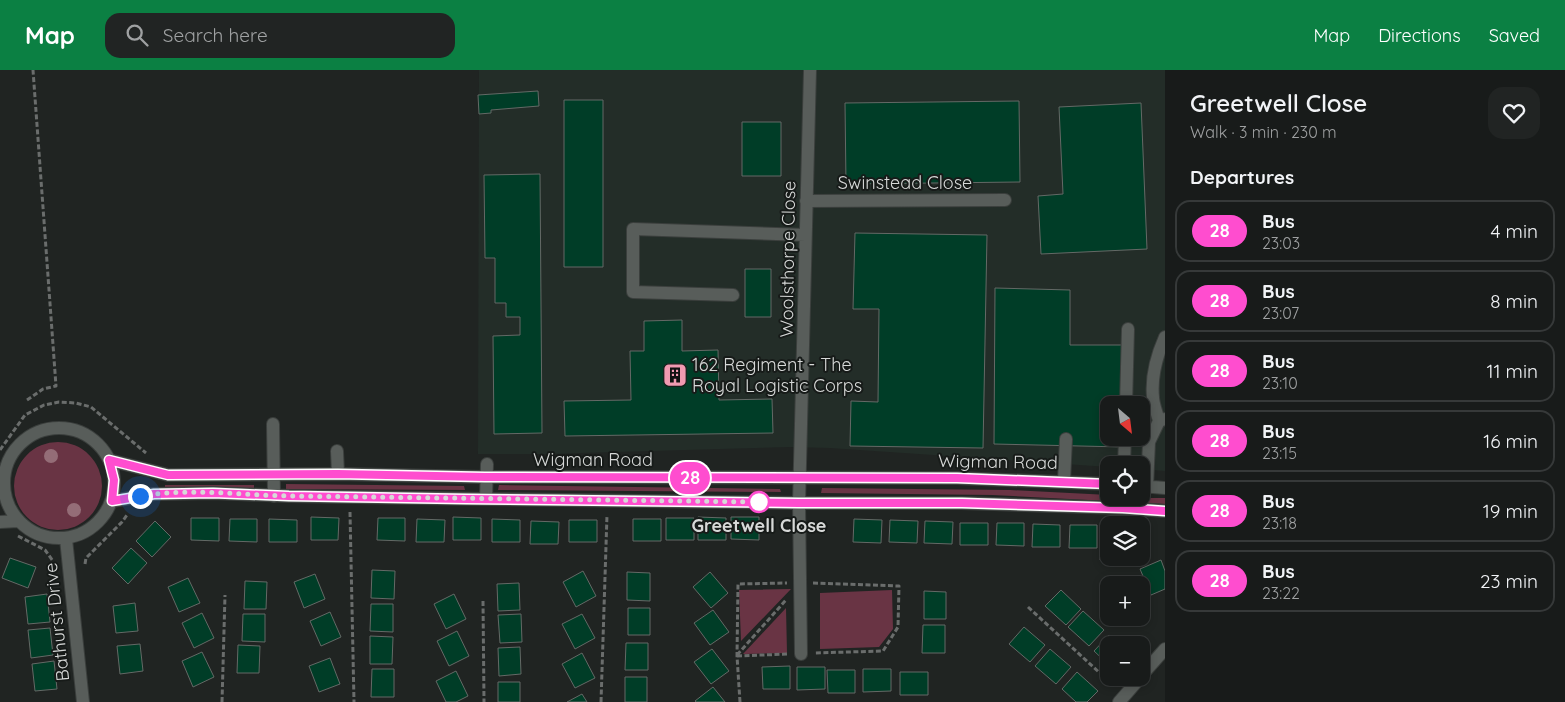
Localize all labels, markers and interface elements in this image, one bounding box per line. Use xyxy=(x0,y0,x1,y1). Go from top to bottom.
search box xyxy=(105,13,455,58)
text: Map xyxy=(25,20,75,50)
icon: search xyxy=(123,21,151,49)
text: Search here xyxy=(163,23,268,47)
text: Map xyxy=(1313,24,1350,47)
text: Directions xyxy=(1378,24,1461,47)
text: Saved xyxy=(1489,24,1540,47)
button: heart xyxy=(1488,87,1540,139)
text: Greetwell Close xyxy=(1190,88,1367,118)
text: Walk · 3 min · 230 m xyxy=(1190,122,1337,142)
text: Departures xyxy=(1190,165,1294,189)
street label: Swinstead Close xyxy=(838,171,972,194)
street label: Woolsthorpe Close xyxy=(775,180,800,338)
text: Bus xyxy=(1262,209,1295,233)
text: 28 xyxy=(1209,219,1230,242)
text: 4 min xyxy=(1490,219,1538,243)
text: 23:03 xyxy=(1262,233,1300,253)
text: Bus xyxy=(1262,279,1295,303)
text: 28 xyxy=(1209,289,1230,312)
text: 8 min xyxy=(1490,289,1538,313)
text: 23:07 xyxy=(1262,303,1299,323)
text: Bus xyxy=(1262,349,1295,373)
place label: 162 Regiment - The Royal Logistic Corps xyxy=(692,353,862,397)
text: 28 xyxy=(1209,359,1230,382)
text: 11 min xyxy=(1486,359,1538,383)
building icon: 162 Regiment - The Royal Logistic Corps xyxy=(662,362,688,388)
text: 23:10 xyxy=(1262,373,1298,393)
north arrow xyxy=(1100,396,1150,446)
map controls xyxy=(1100,396,1150,686)
text: Bus xyxy=(1262,419,1295,443)
text: 28 xyxy=(1209,429,1230,452)
text: 16 min xyxy=(1483,429,1538,453)
text: 23:15 xyxy=(1262,443,1297,463)
street label: Wigman Road xyxy=(533,448,653,471)
street label: Wigman Road xyxy=(938,449,1058,474)
button: locate xyxy=(1100,456,1150,506)
line badge: 28 xyxy=(668,462,712,494)
text: 28 xyxy=(680,466,700,489)
your location xyxy=(128,484,153,509)
text: Bus xyxy=(1262,489,1295,513)
marker: Greetwell Close xyxy=(748,491,770,513)
text: 28 xyxy=(1209,499,1230,522)
text: 19 min xyxy=(1483,499,1538,523)
text: 23:18 xyxy=(1262,513,1297,533)
place label: Greetwell Close xyxy=(692,514,826,537)
button: layers xyxy=(1100,516,1150,566)
text: Bus xyxy=(1262,559,1295,583)
street label: Bathurst Drive xyxy=(39,562,74,682)
text: 28 xyxy=(1209,569,1230,592)
text: 23 min xyxy=(1480,569,1538,593)
button: + xyxy=(1100,576,1150,626)
text: 23:22 xyxy=(1262,583,1300,603)
button: − xyxy=(1100,636,1150,686)

